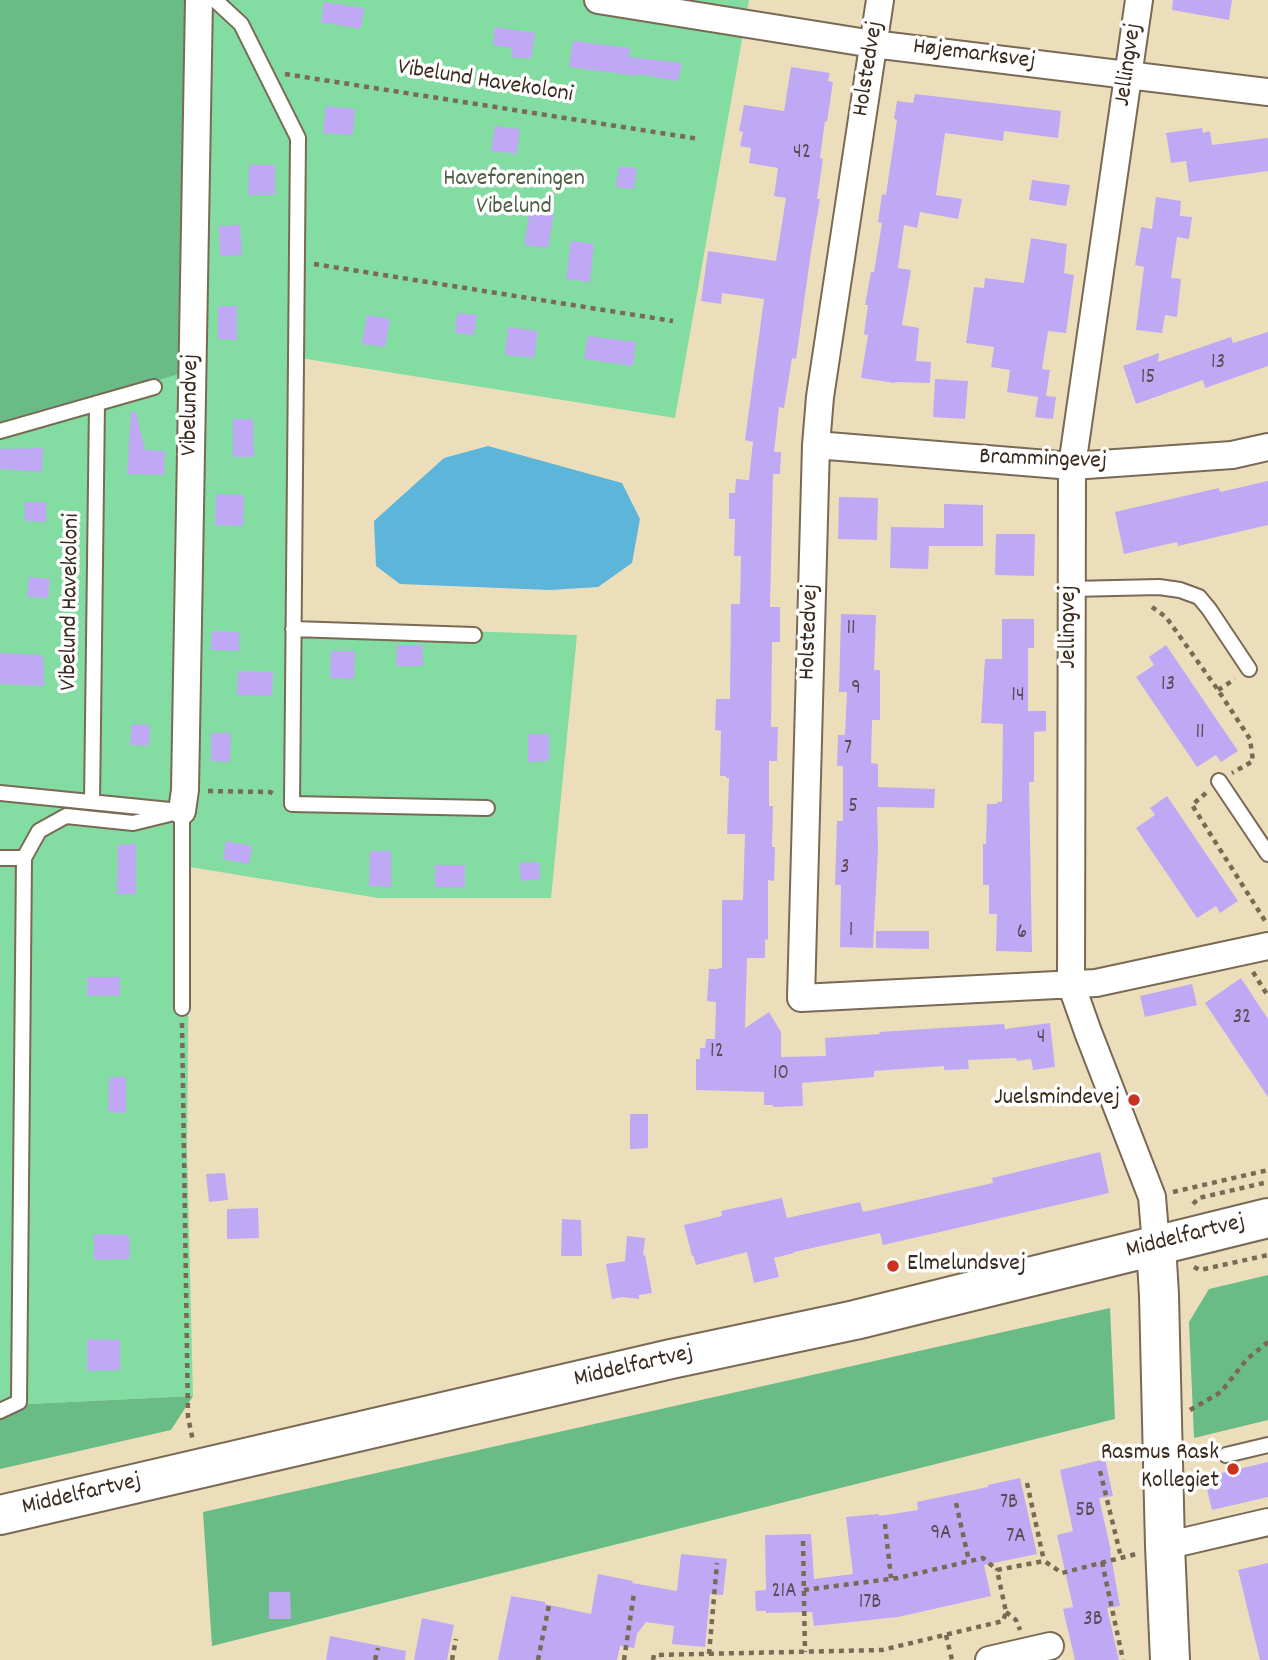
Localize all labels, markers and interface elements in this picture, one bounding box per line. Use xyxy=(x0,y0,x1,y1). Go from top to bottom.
street label: Holstedvej xyxy=(848,19,892,119)
street label: Jellingvej xyxy=(1110,22,1150,108)
street label: Højemarksvej xyxy=(911,34,1037,78)
street label: Vibelund Havekoloni xyxy=(395,55,575,111)
house number: 42 xyxy=(793,141,811,167)
park label: Haveforeningen Vibelund xyxy=(443,167,585,223)
house number: 13 xyxy=(1211,351,1225,377)
street label: Vibelundvej xyxy=(177,354,207,456)
house number: 15 xyxy=(1141,366,1155,392)
street label: Brammingevej xyxy=(979,444,1107,478)
street label: Vibelund Havekoloni xyxy=(56,513,88,691)
street label: Holstedvej xyxy=(795,583,827,681)
street label: Jellingvej xyxy=(1057,585,1085,669)
house number: 11 xyxy=(846,617,856,643)
house number: 13 xyxy=(1161,673,1175,699)
house number: 9 xyxy=(851,677,861,703)
house number: 14 xyxy=(1011,684,1025,710)
house number: 11 xyxy=(1195,721,1205,747)
house number: 7 xyxy=(844,737,852,763)
house number: 5 xyxy=(848,795,858,821)
house number: 3 xyxy=(840,856,850,882)
house number: 1 xyxy=(849,919,853,945)
house number: 6 xyxy=(1017,921,1027,947)
house number: 32 xyxy=(1233,1006,1251,1032)
house number: 4 xyxy=(1037,1026,1045,1052)
house number: 12 xyxy=(710,1040,724,1066)
house number: 10 xyxy=(773,1062,789,1088)
place label: Juelsmindevej xyxy=(994,1086,1120,1114)
marker: Juelsmindevej xyxy=(1126,1092,1142,1108)
street label: Middelfartvej xyxy=(1124,1209,1248,1267)
place label: Elmelundsvej xyxy=(907,1252,1026,1280)
marker: Elmelundsvej xyxy=(885,1258,901,1274)
street label: Middelfartvej xyxy=(572,1340,696,1396)
place label: Rasmus Rask Kollegiet xyxy=(1101,1441,1219,1497)
marker: Rasmus Rask Kollegiet xyxy=(1225,1461,1241,1477)
street label: Middelfartvej xyxy=(20,1468,144,1524)
house number: 7B xyxy=(1000,1491,1018,1517)
house number: 5B xyxy=(1075,1499,1095,1525)
house number: 9A xyxy=(930,1522,952,1548)
house number: 7A xyxy=(1006,1525,1026,1551)
house number: 21A xyxy=(771,1580,797,1606)
house number: 17B xyxy=(859,1591,881,1617)
house number: 3B xyxy=(1083,1608,1103,1634)

